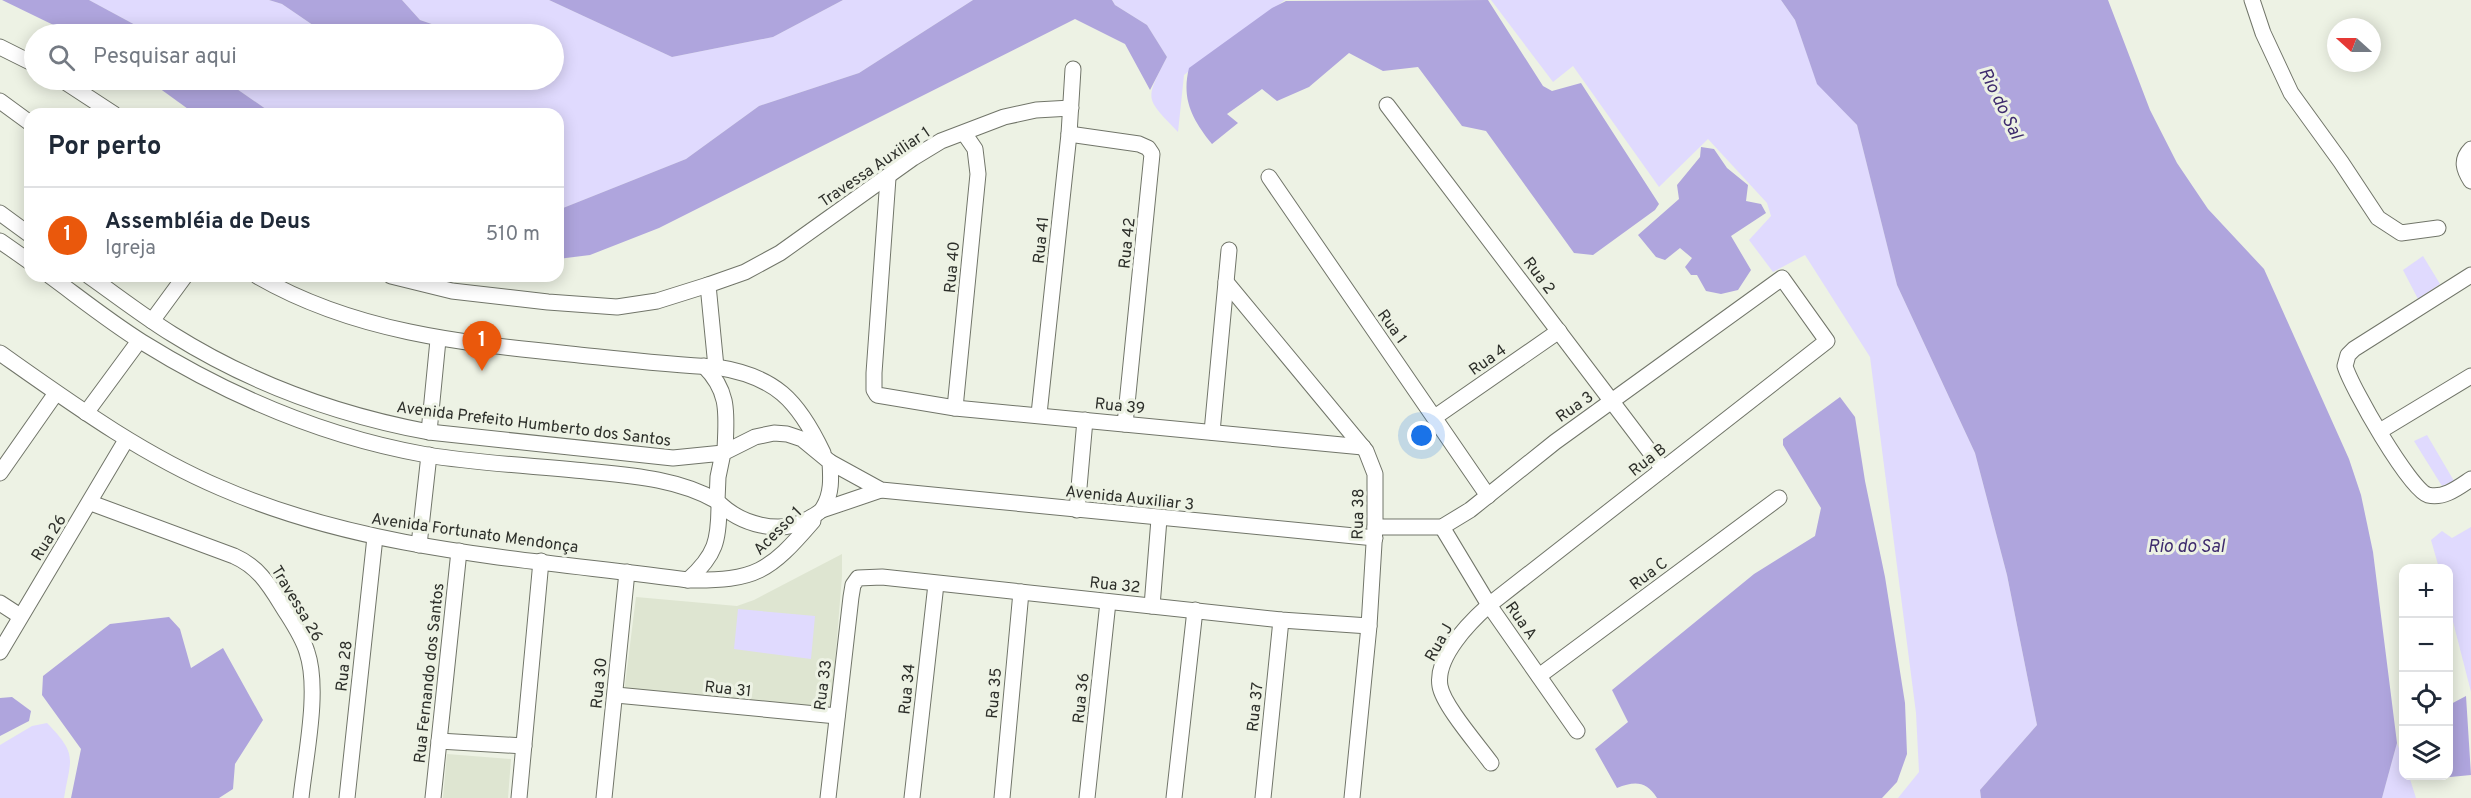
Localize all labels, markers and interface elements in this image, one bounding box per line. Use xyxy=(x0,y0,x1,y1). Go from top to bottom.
north arrow xyxy=(2327,18,2381,72)
search box xyxy=(24,24,564,90)
icon: search xyxy=(45,41,78,74)
text: Pesquisar aqui xyxy=(93,44,237,71)
water label: Rio do Sal xyxy=(1972,64,2028,145)
street label: Travessa Auxiliar 1 xyxy=(816,123,935,212)
text: Por perto xyxy=(48,131,162,164)
text: Assembléia de Deus xyxy=(105,209,311,236)
street label: Rua 41 xyxy=(1030,215,1054,265)
street label: Rua 42 xyxy=(1115,217,1141,270)
text: 1 xyxy=(64,222,72,248)
text: 510 m xyxy=(486,222,540,248)
text: Igreja xyxy=(105,236,156,262)
street label: Rua 40 xyxy=(941,240,965,294)
street label: Rua 2 xyxy=(1518,254,1559,299)
street label: Rua 1 xyxy=(1372,306,1411,348)
pin: 1 xyxy=(462,322,502,371)
street label: Rua 4 xyxy=(1465,340,1511,381)
street label: Rua 3 xyxy=(1552,388,1598,428)
street label: Rua 39 xyxy=(1094,394,1146,420)
street label: Avenida Prefeito Humberto dos Santos xyxy=(395,398,672,452)
your location xyxy=(1407,421,1436,450)
street label: Rua B xyxy=(1625,440,1671,481)
street label: Avenida Auxiliar 3 xyxy=(1064,482,1195,516)
street label: Rua 38 xyxy=(1349,488,1369,540)
street label: Acesso 1 xyxy=(750,503,807,560)
street label: Avenida Fortunato Mendonça xyxy=(370,510,580,558)
street label: Rua 26 xyxy=(28,511,72,565)
water label: Rio do Sal xyxy=(2147,536,2226,559)
street label: Rua C xyxy=(1626,554,1672,595)
street label: Travessa 26 xyxy=(266,562,327,646)
map controls xyxy=(2399,564,2453,780)
button: + xyxy=(2399,564,2453,618)
street label: Rua 32 xyxy=(1088,573,1141,599)
street label: Rua Fernando dos Santos xyxy=(411,582,449,764)
street label: Rua A xyxy=(1500,598,1541,644)
button: − xyxy=(2399,618,2453,672)
street label: Rua J xyxy=(1421,620,1458,666)
street label: Rua 28 xyxy=(332,640,358,693)
street label: Rua 30 xyxy=(587,657,613,710)
street label: Rua 33 xyxy=(811,659,837,712)
street label: Rua 34 xyxy=(895,663,921,716)
street label: Rua 35 xyxy=(983,667,1007,720)
street label: Rua 36 xyxy=(1069,672,1095,725)
button: locate xyxy=(2399,672,2453,726)
street label: Rua 31 xyxy=(703,678,752,702)
street label: Rua 37 xyxy=(1243,682,1269,733)
button: layers xyxy=(2399,726,2453,780)

